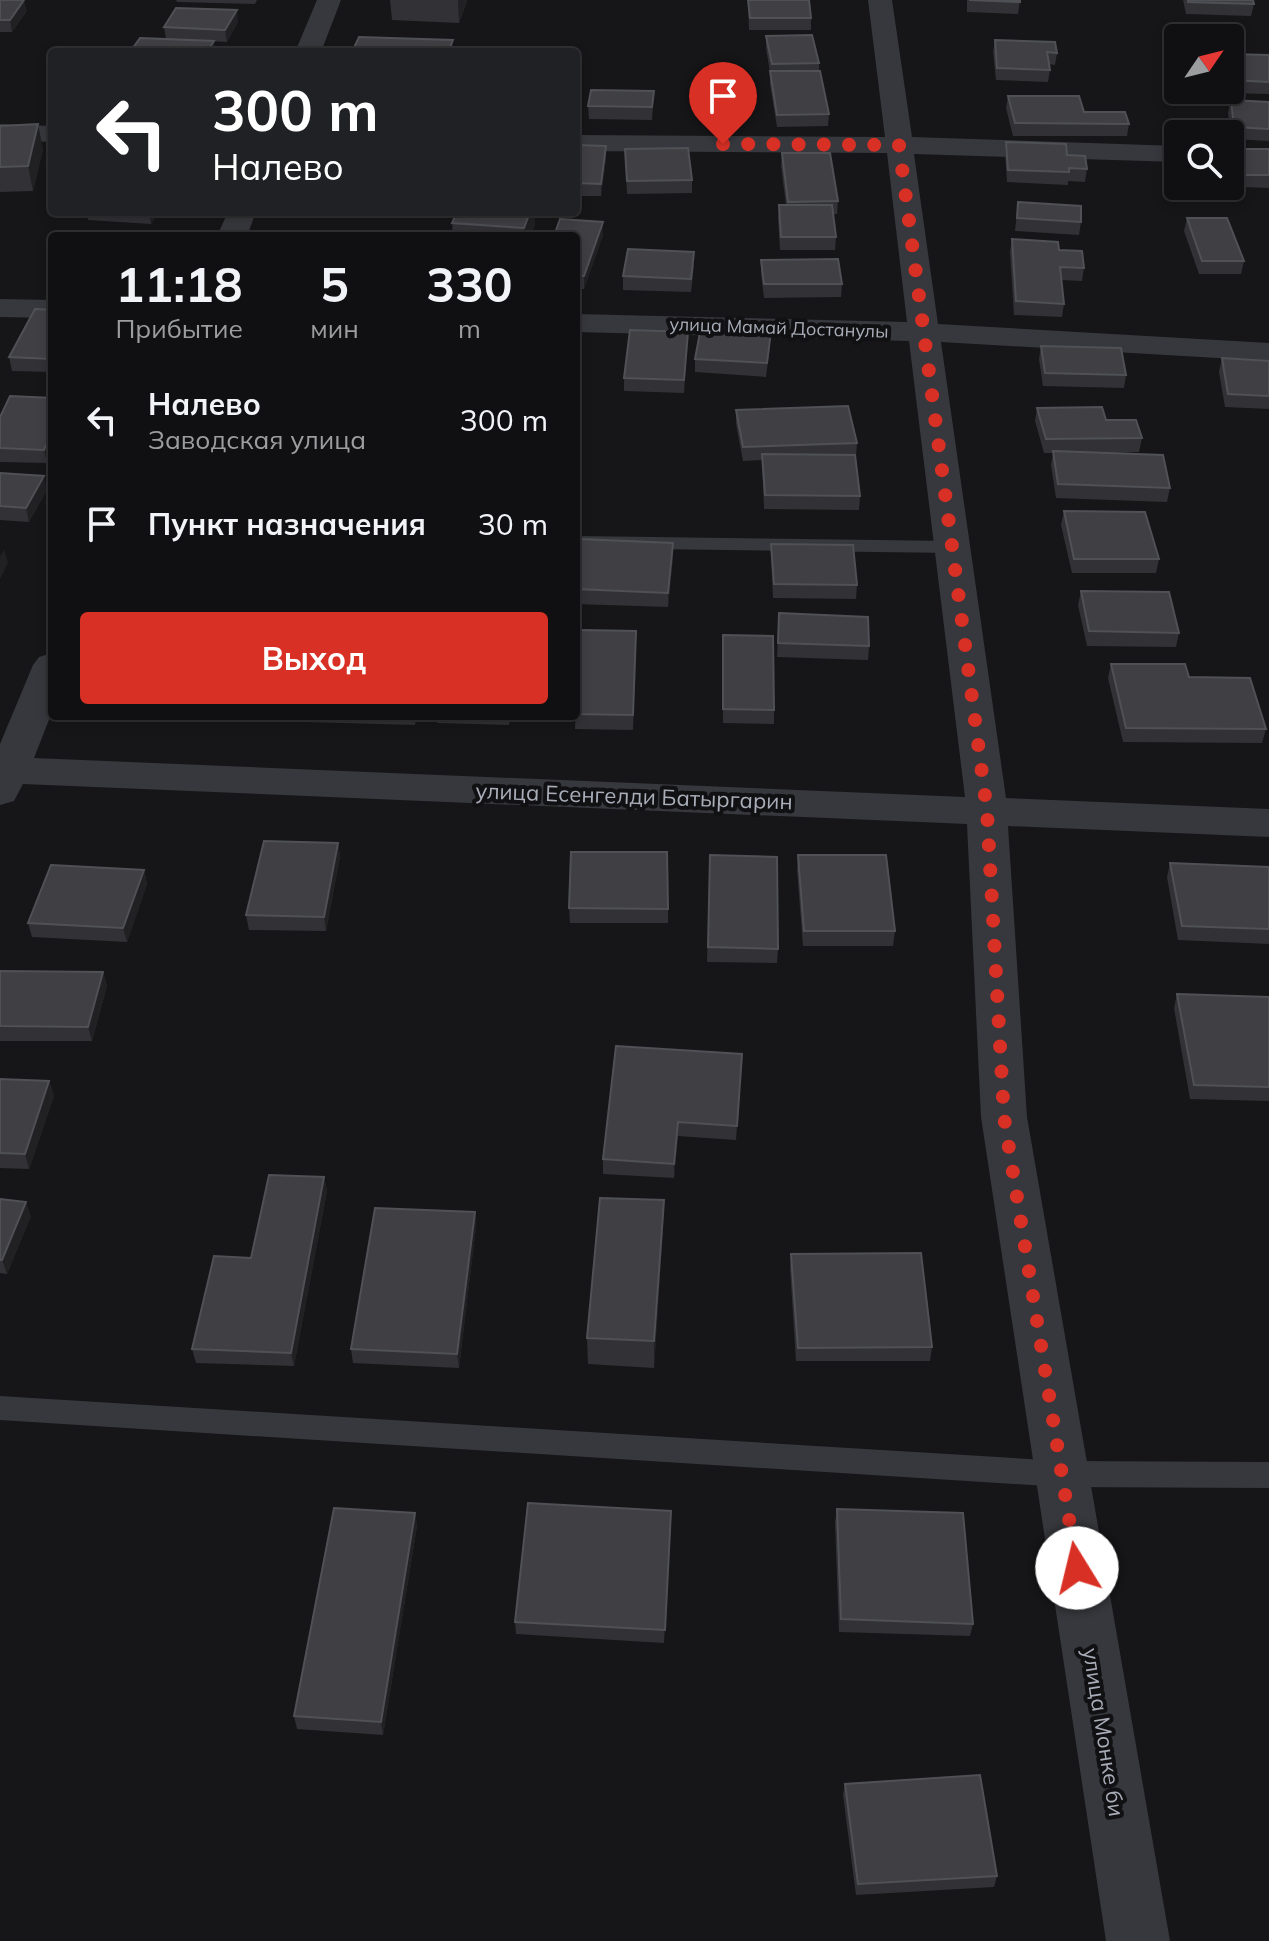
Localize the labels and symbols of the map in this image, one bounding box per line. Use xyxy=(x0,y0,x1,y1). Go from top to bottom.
north arrow xyxy=(1164,24,1244,104)
pin xyxy=(689,62,757,144)
street label: улица Мамай Достанулы xyxy=(669,312,889,343)
street label: улица Есенгелди Батыргарин xyxy=(475,776,793,816)
position arrow xyxy=(1035,1526,1119,1610)
street label: улица Монке би xyxy=(1077,1646,1131,1818)

